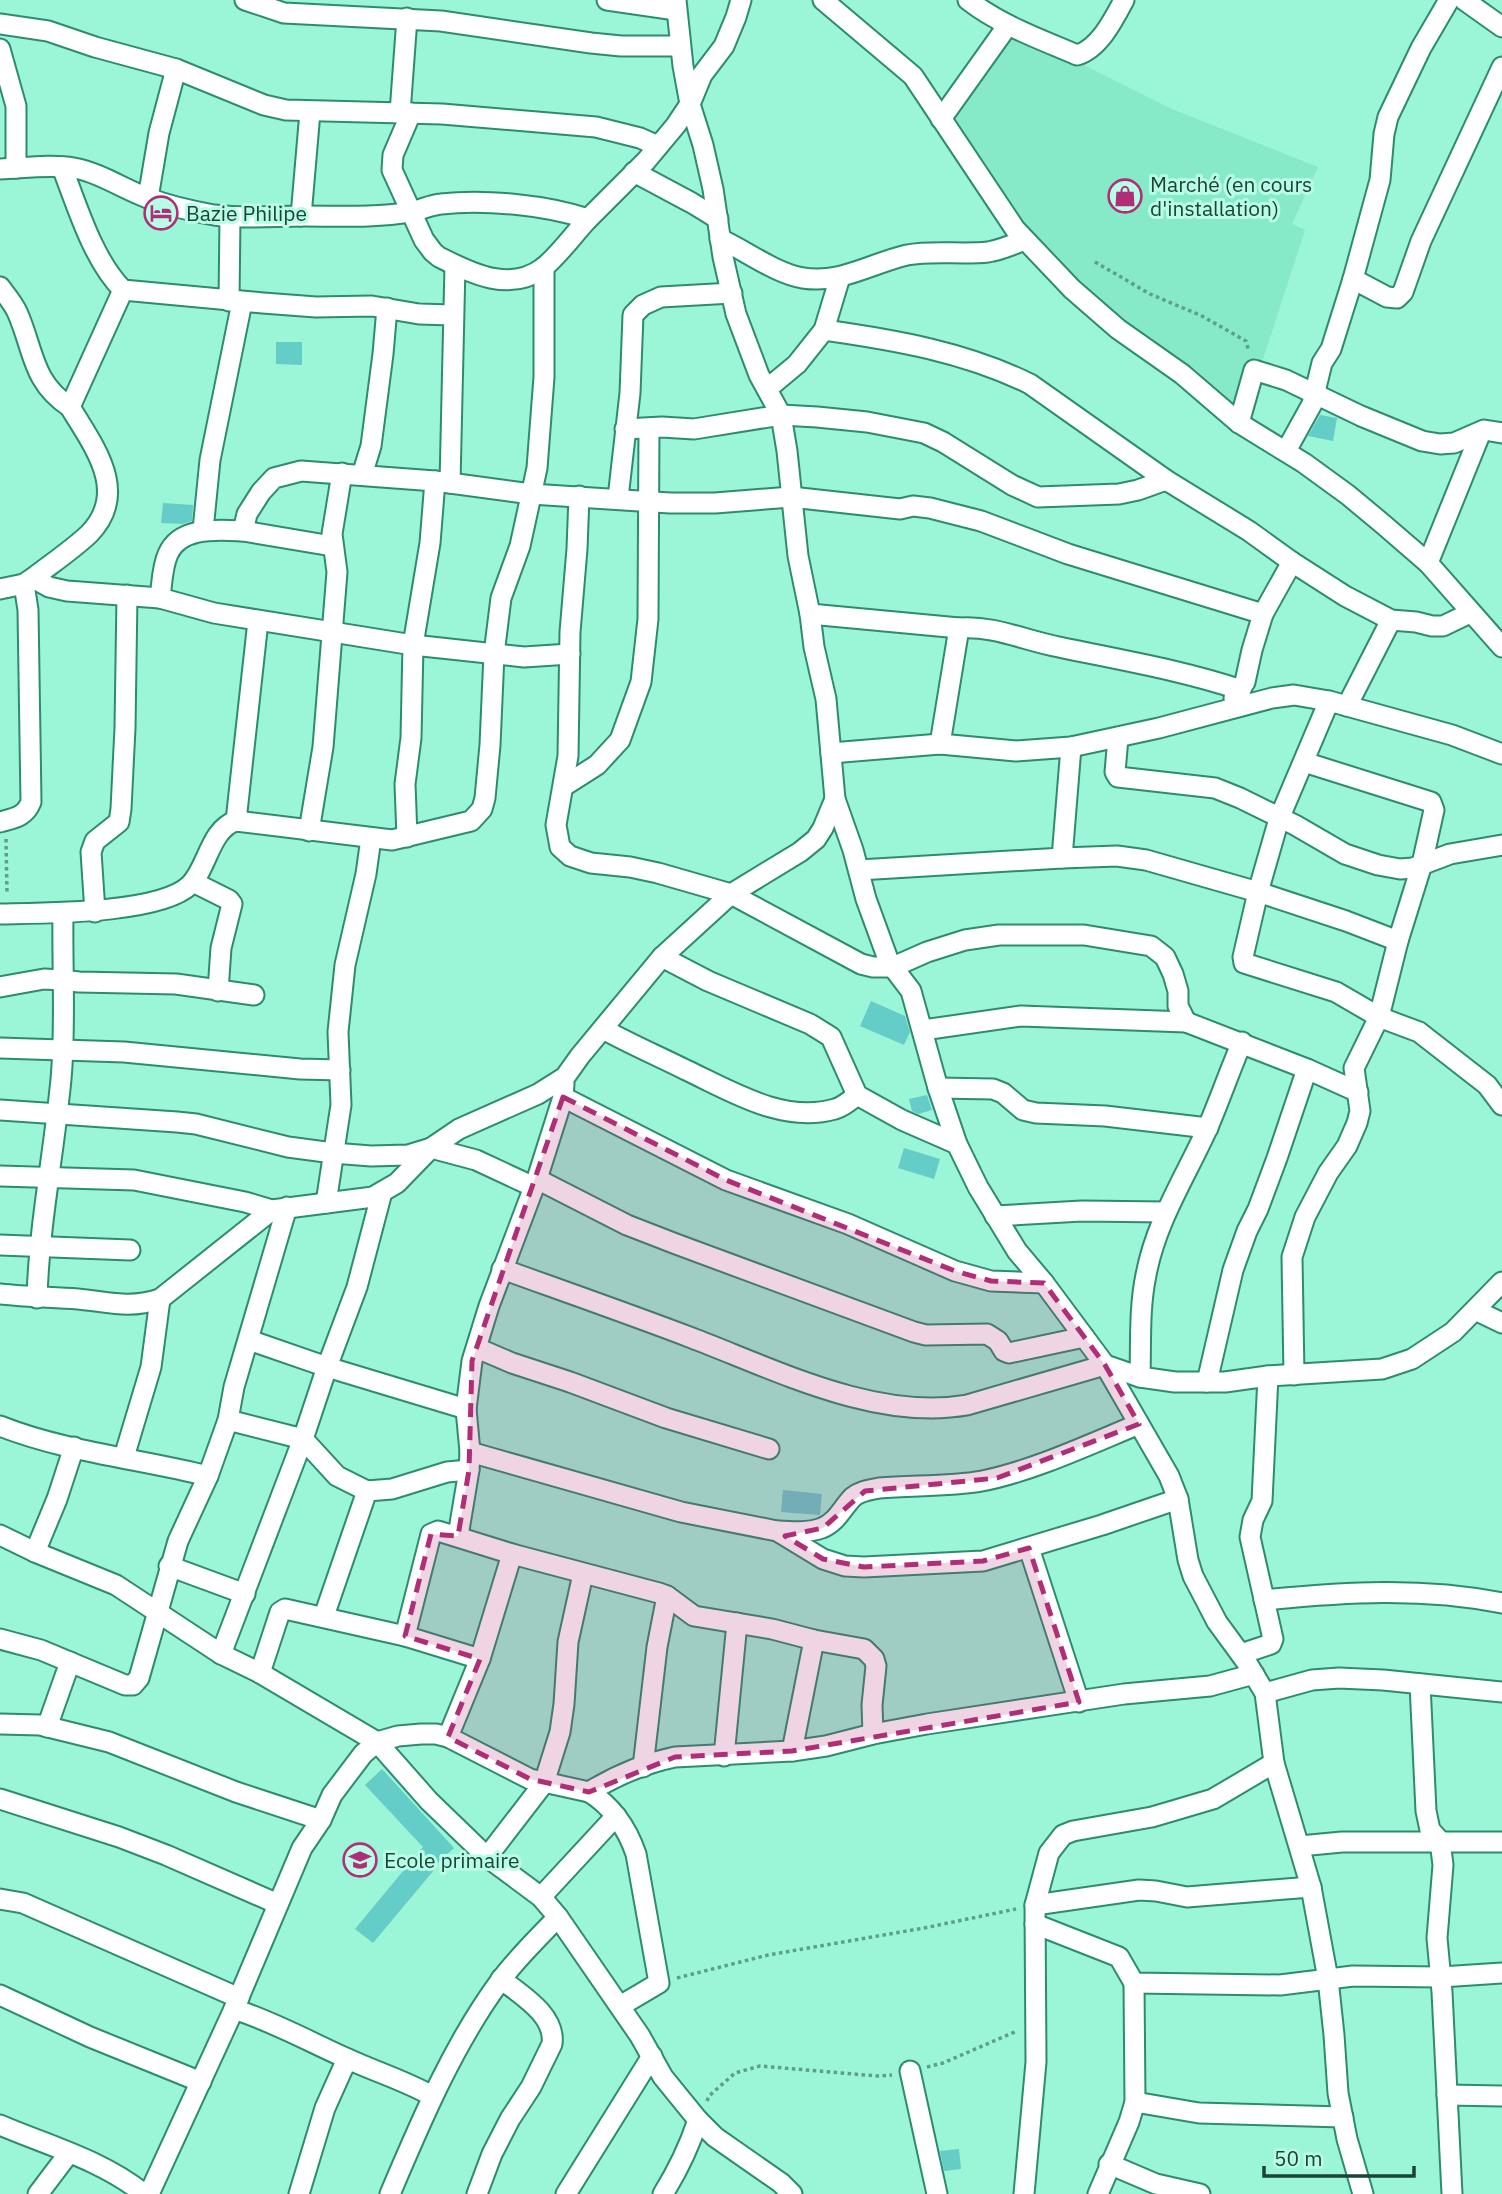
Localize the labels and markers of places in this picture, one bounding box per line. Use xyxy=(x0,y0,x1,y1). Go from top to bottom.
place label: Marché (en cours d'installation) xyxy=(1150,170,1312,222)
shop icon: Marché (en cours d'installation) xyxy=(1106,177,1144,215)
hotel icon: Bazie Philipe xyxy=(142,194,180,232)
place label: Bazie Philipe xyxy=(186,199,307,227)
school or university icon: Ecole primaire xyxy=(341,1841,379,1879)
place label: Ecole primaire xyxy=(384,1846,520,1874)

